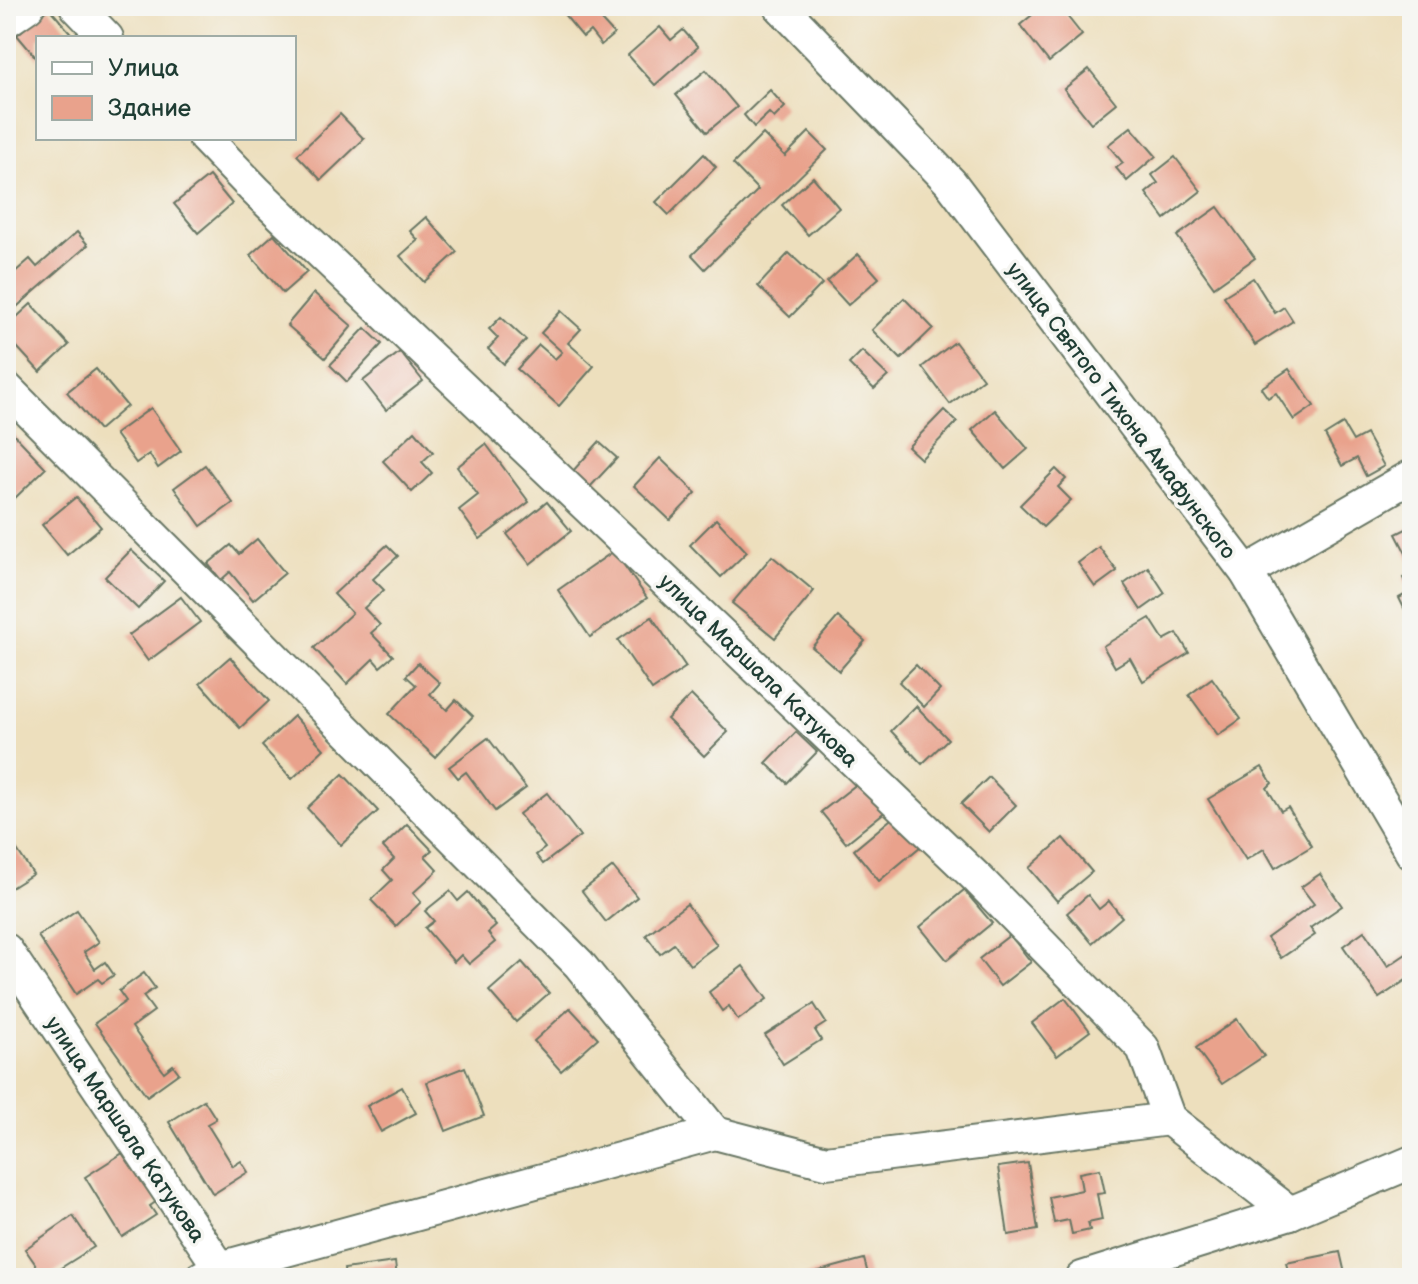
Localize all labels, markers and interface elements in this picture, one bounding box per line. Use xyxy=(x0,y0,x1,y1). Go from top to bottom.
legend xyxy=(36,36,296,140)
text: Улица xyxy=(108,54,179,83)
text: Здание xyxy=(108,94,191,123)
street label: улица Святого Тихона Амафунского xyxy=(1000,257,1241,565)
street label: улица Маршала Катукова xyxy=(653,569,863,773)
street label: улица Маршала Катукова xyxy=(39,1012,211,1248)

